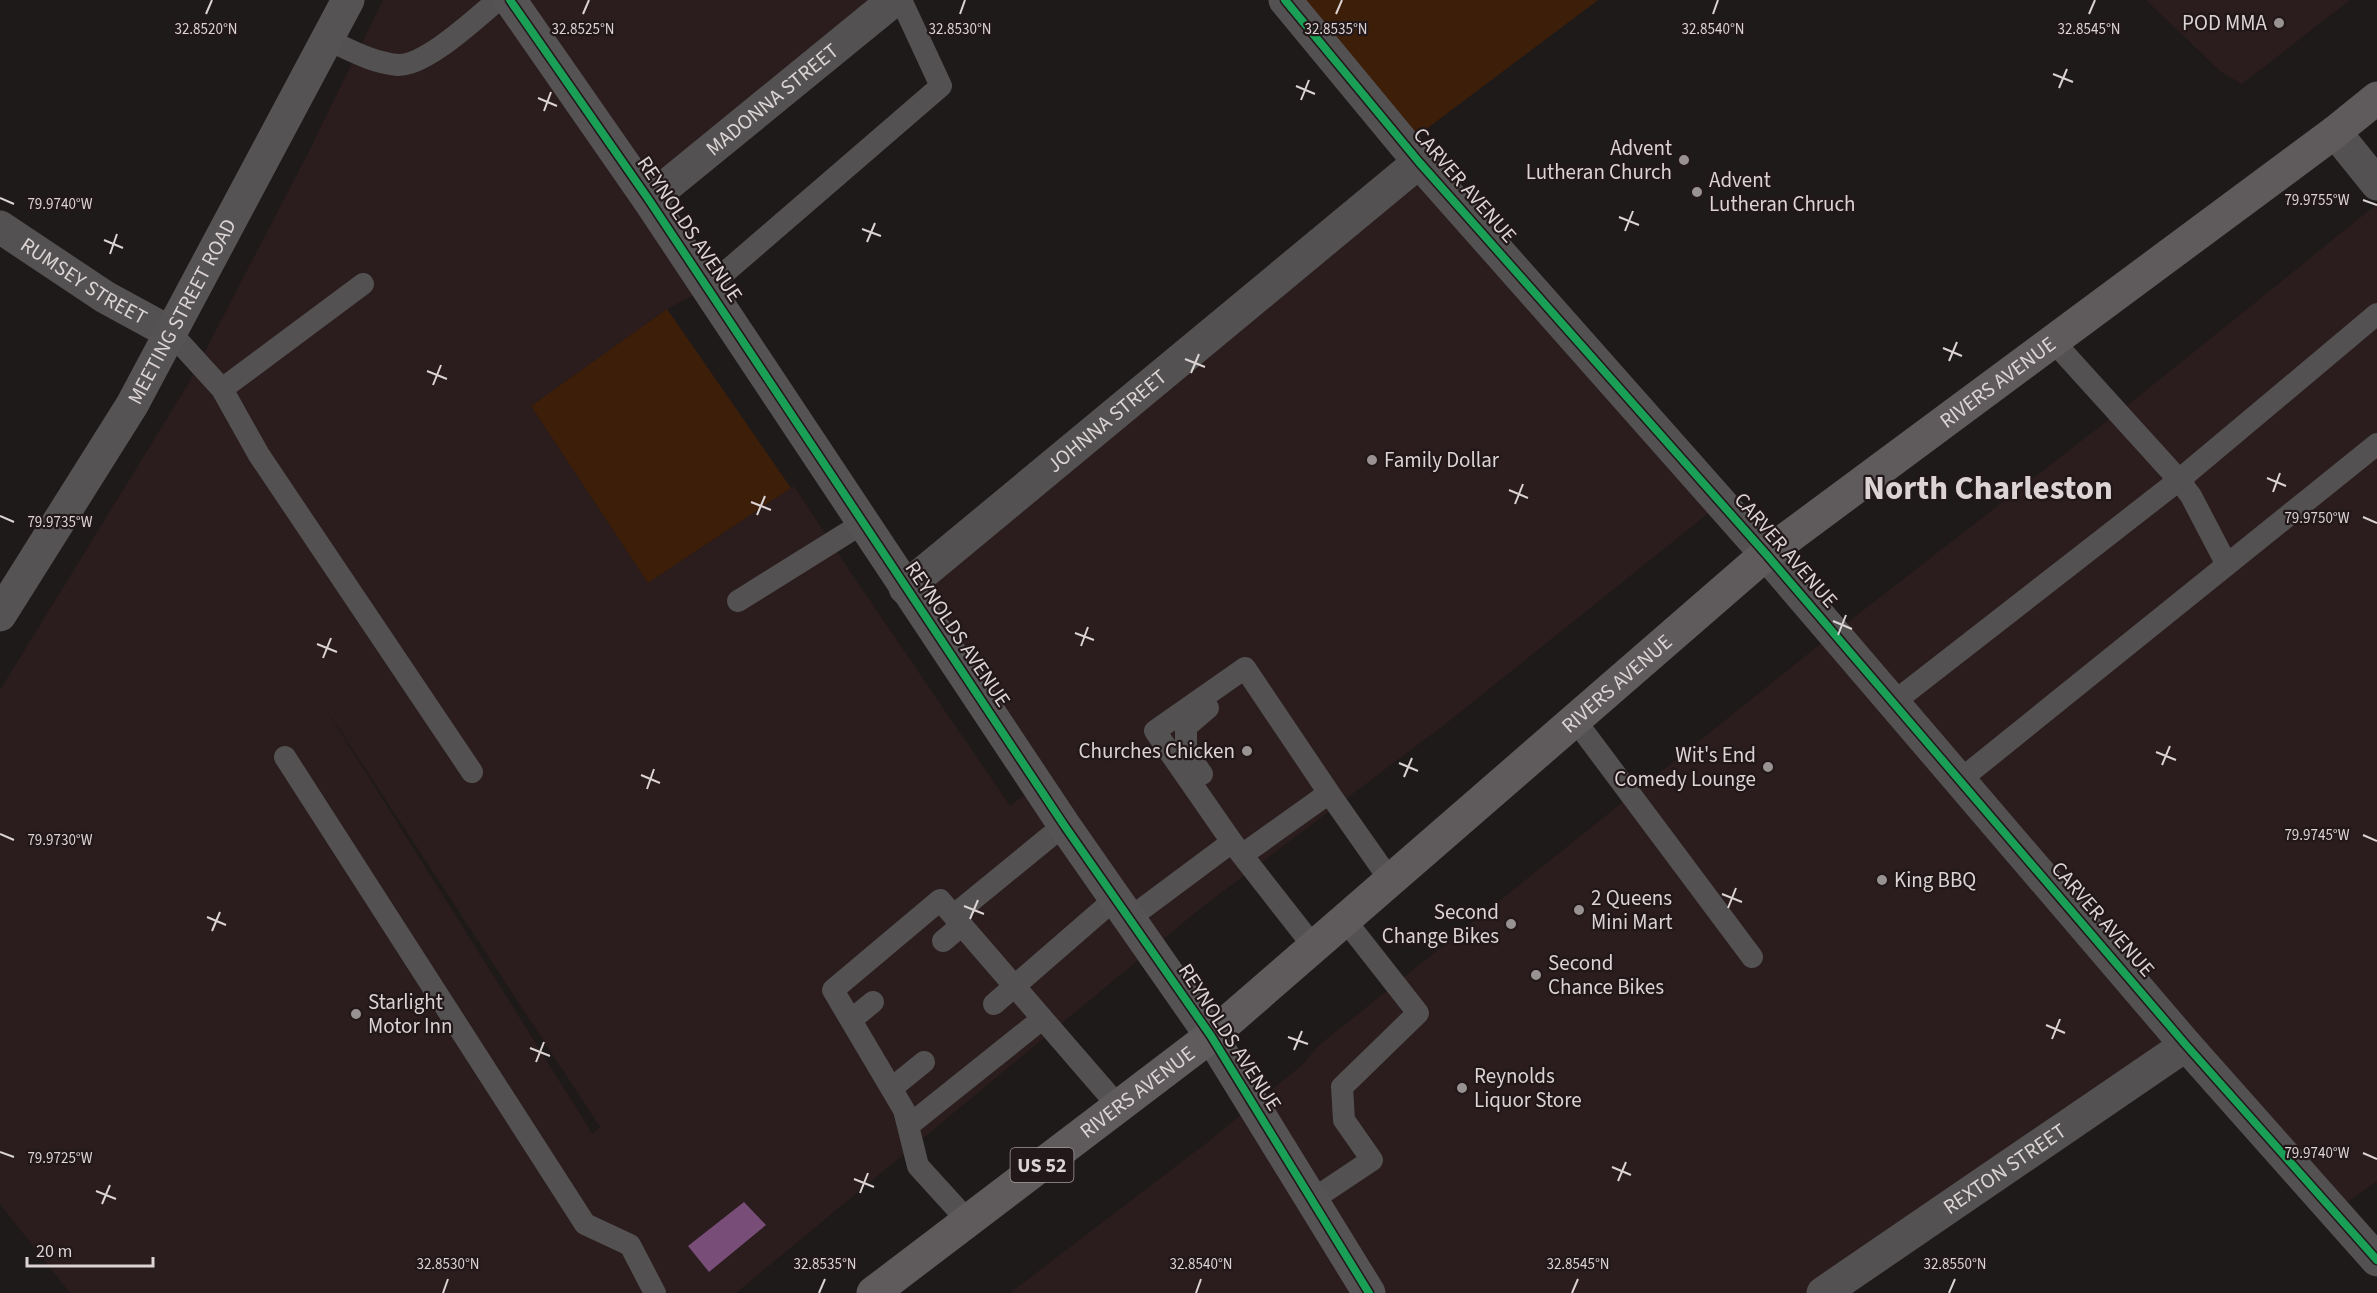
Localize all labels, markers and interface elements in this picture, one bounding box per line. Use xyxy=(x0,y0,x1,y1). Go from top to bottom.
place label: POD MMA xyxy=(2182,8,2268,38)
marker: POD MMA xyxy=(2272,16,2286,30)
text: 32.8520°N xyxy=(174,19,238,40)
text: 32.8525°N xyxy=(551,19,615,40)
text: 32.8530°N xyxy=(928,19,992,40)
text: 32.8535°N xyxy=(1304,19,1368,40)
text: 32.8540°N xyxy=(1681,19,1745,40)
text: 32.8545°N xyxy=(2057,19,2121,40)
street label: MADONNA STREET xyxy=(699,36,845,163)
street label: CARVER AVENUE xyxy=(1406,121,1524,249)
place label: Advent Lutheran Church xyxy=(1526,133,1672,187)
street label: REYNOLDS AVENUE xyxy=(630,150,750,308)
marker: Advent Lutheran Church xyxy=(1677,153,1691,167)
place label: Advent Lutheran Chruch xyxy=(1709,165,1856,219)
marker: Advent Lutheran Chruch xyxy=(1690,185,1704,199)
text: 79.9755°W xyxy=(2284,190,2350,211)
text: 79.9740°W xyxy=(27,194,93,215)
street label: MEETING STREET ROAD xyxy=(120,213,244,410)
street label: RUMSEY STREET xyxy=(15,230,153,332)
street label: RIVERS AVENUE xyxy=(1933,329,2062,435)
street label: JOHNNA STREET xyxy=(1040,362,1173,480)
place label: Family Dollar xyxy=(1384,445,1500,475)
marker: Family Dollar xyxy=(1365,453,1379,467)
district label: North Charleston xyxy=(1863,465,2113,512)
street label: CARVER AVENUE xyxy=(1727,486,1845,614)
text: 79.9750°W xyxy=(2284,508,2350,529)
text: 79.9735°W xyxy=(27,512,93,533)
street label: REYNOLDS AVENUE xyxy=(898,555,1018,713)
street label: RIVERS AVENUE xyxy=(1555,627,1679,740)
place label: Churches Chicken xyxy=(1079,736,1235,766)
place label: Wit's End Comedy Lounge xyxy=(1614,740,1756,794)
marker: Churches Chicken xyxy=(1240,744,1254,758)
marker: Wit's End Comedy Lounge xyxy=(1761,760,1775,774)
text: 79.9745°W xyxy=(2284,825,2350,846)
text: 79.9730°W xyxy=(27,830,93,851)
street label: CARVER AVENUE xyxy=(2044,855,2162,983)
place label: King BBQ xyxy=(1894,865,1976,895)
marker: King BBQ xyxy=(1875,873,1889,887)
place label: 2 Queens Mini Mart xyxy=(1591,883,1673,937)
place label: Second Change Bikes xyxy=(1382,897,1499,951)
marker: 2 Queens Mini Mart xyxy=(1572,903,1586,917)
marker: Second Change Bikes xyxy=(1504,917,1518,931)
place label: Second Chance Bikes xyxy=(1548,948,1664,1002)
street label: REYNOLDS AVENUE xyxy=(1171,957,1289,1117)
marker: Second Chance Bikes xyxy=(1529,968,1543,982)
place label: Starlight Motor Inn xyxy=(368,987,452,1041)
marker: Starlight Motor Inn xyxy=(349,1007,363,1021)
street label: RIVERS AVENUE xyxy=(1073,1038,1201,1146)
place label: Reynolds Liquor Store xyxy=(1474,1061,1582,1115)
marker: Reynolds Liquor Store xyxy=(1455,1081,1469,1095)
street label: REXTON STREET xyxy=(1937,1116,2072,1222)
text: 79.9740°W xyxy=(2284,1143,2350,1164)
text: 79.9725°W xyxy=(27,1148,93,1169)
road number: US 52 xyxy=(1010,1148,1074,1182)
scale bar xyxy=(27,1230,153,1268)
text: 20 m xyxy=(36,1239,72,1264)
text: 32.8530°N xyxy=(416,1254,480,1275)
text: 32.8535°N xyxy=(793,1254,857,1275)
text: 32.8540°N xyxy=(1169,1254,1233,1275)
text: 32.8545°N xyxy=(1546,1254,1610,1275)
text: 32.8550°N xyxy=(1923,1254,1987,1275)

